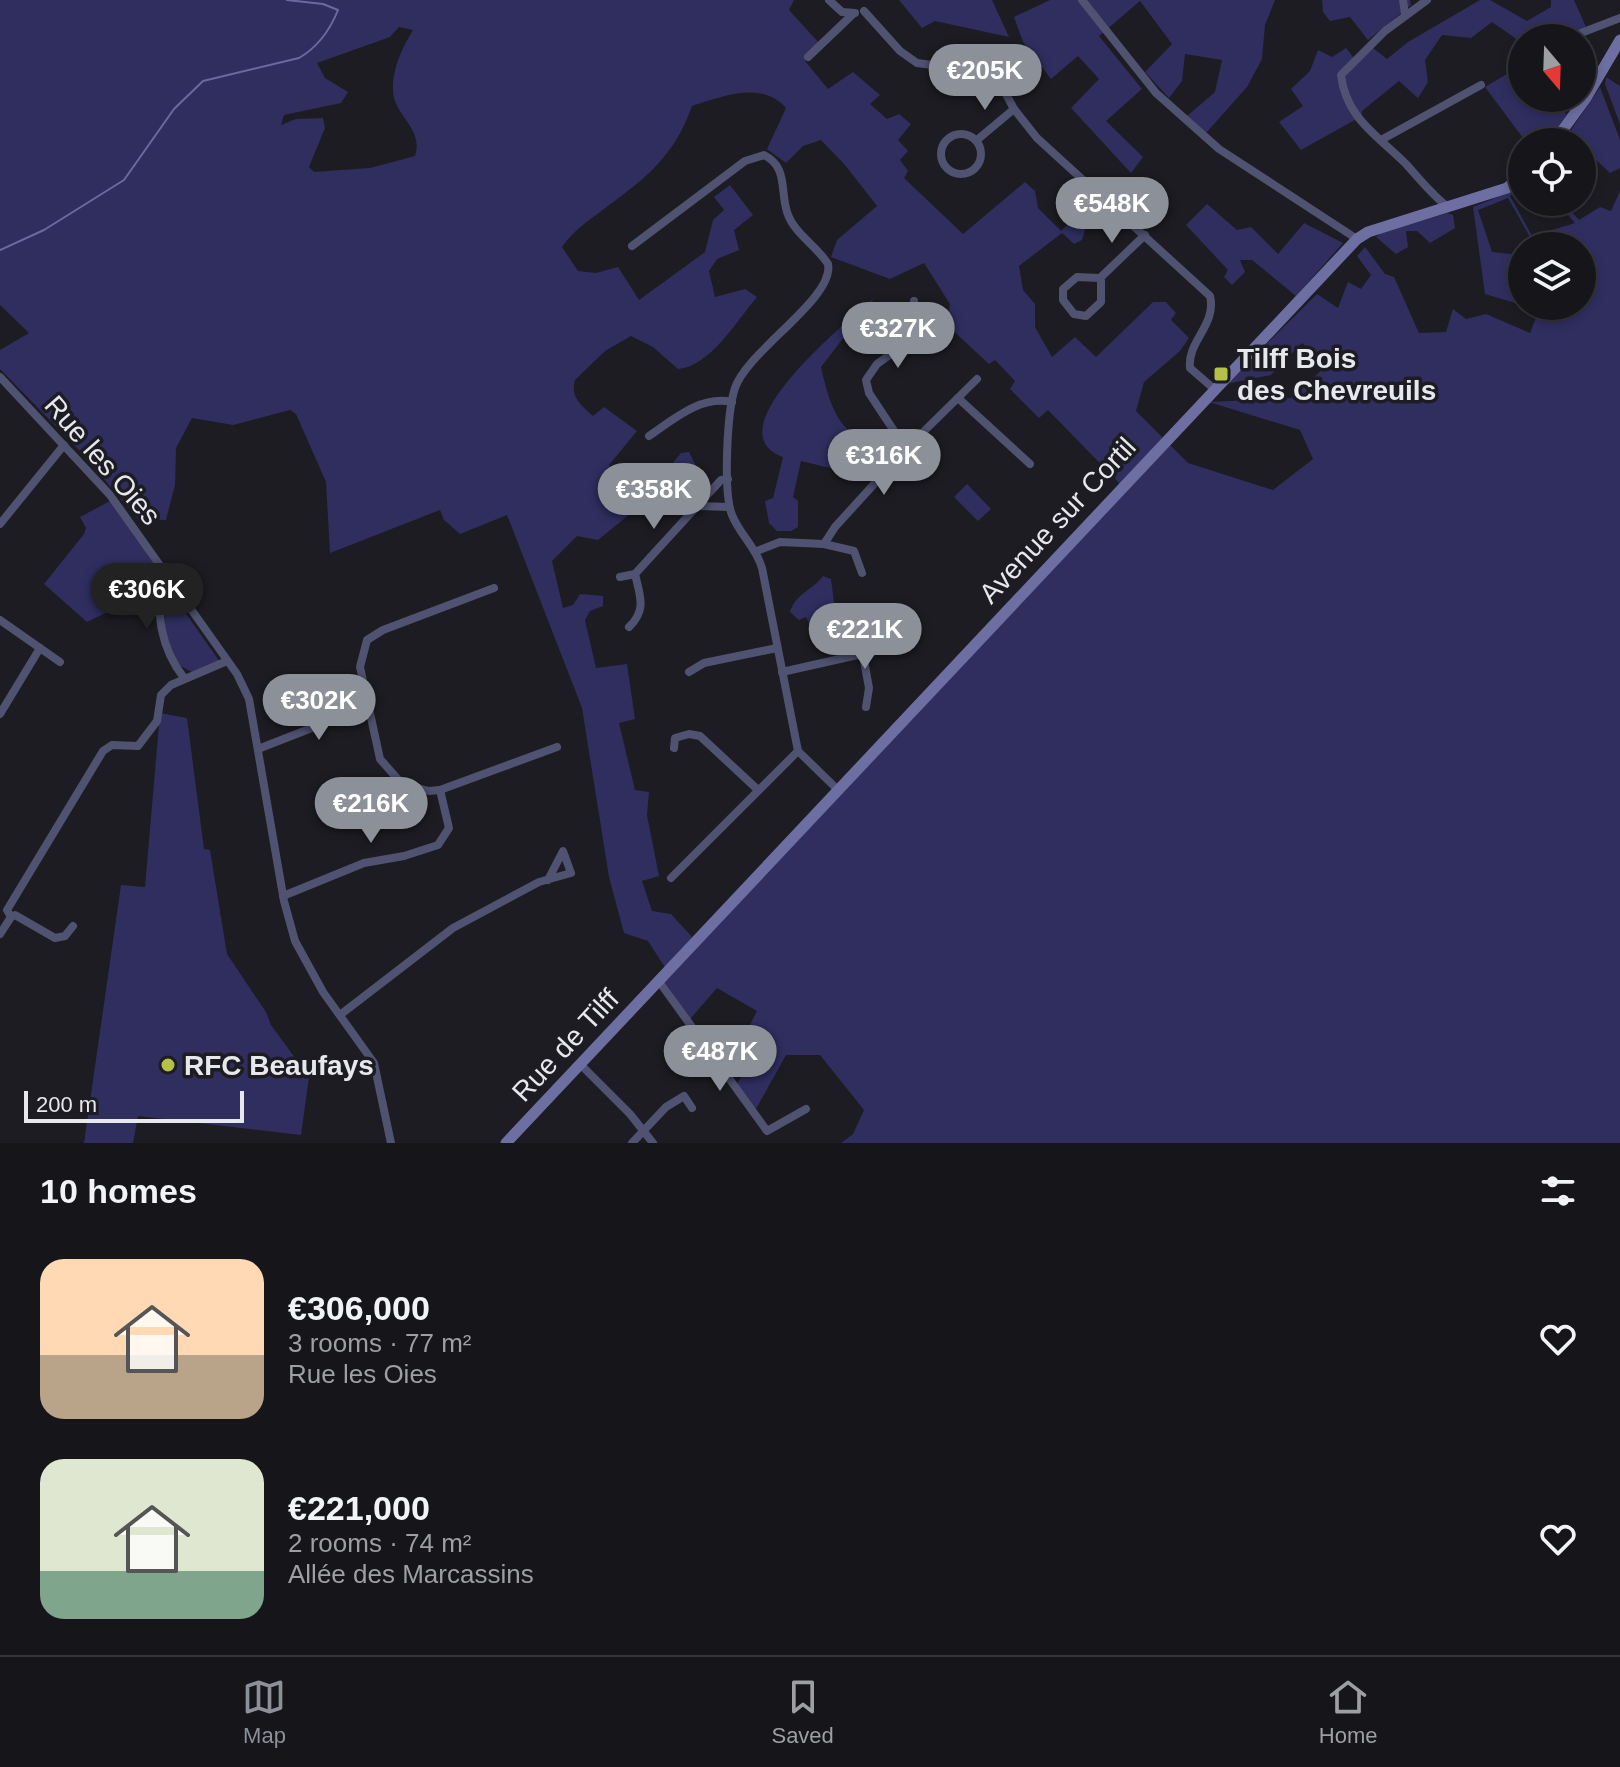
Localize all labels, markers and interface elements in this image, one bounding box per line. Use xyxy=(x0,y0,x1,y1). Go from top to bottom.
north arrow xyxy=(1508,24,1596,112)
map controls xyxy=(1508,24,1596,320)
pin: €205K xyxy=(929,44,1041,112)
text: €205K xyxy=(947,55,1023,85)
button: locate xyxy=(1508,128,1596,216)
pin: €548K xyxy=(1056,177,1168,245)
text: €548K xyxy=(1074,188,1150,218)
button: layers xyxy=(1508,232,1596,320)
pin: €327K xyxy=(842,302,954,370)
text: €327K xyxy=(860,313,936,343)
place label: Tilff Bois des Chevreuils xyxy=(1237,343,1436,406)
marker: Tilff Bois des Chevreuils xyxy=(1212,365,1230,383)
street label: Rue les Oies xyxy=(38,390,167,531)
pin: €316K xyxy=(828,429,940,497)
street label: Avenue sur Cortil xyxy=(973,431,1142,609)
text: €316K xyxy=(846,440,922,470)
pin: €358K xyxy=(598,463,710,531)
text: €358K xyxy=(616,474,692,504)
pin: €306K xyxy=(91,563,203,631)
text: €306K xyxy=(109,574,185,604)
pin: €221K xyxy=(809,603,921,671)
text: €221K xyxy=(827,614,903,644)
pin: €302K xyxy=(263,674,375,742)
text: €302K xyxy=(281,685,357,715)
pin: €216K xyxy=(315,777,427,845)
text: €216K xyxy=(333,788,409,818)
street label: Rue de Tilff xyxy=(506,983,625,1108)
pin: €487K xyxy=(664,1025,776,1093)
text: €487K xyxy=(682,1036,758,1066)
place label: RFC Beaufays xyxy=(184,1050,374,1081)
marker: RFC Beaufays xyxy=(159,1056,177,1074)
scale bar xyxy=(24,1087,244,1123)
text: 200 m xyxy=(36,1092,97,1117)
icon: filters xyxy=(1536,1169,1580,1213)
text: 10 homes xyxy=(40,1172,197,1210)
text: €306,000 xyxy=(288,1289,430,1327)
icon: home xyxy=(104,1291,200,1387)
icon: heart xyxy=(1536,1317,1580,1361)
text: 3 rooms · 77 m² xyxy=(288,1328,472,1358)
text: Rue les Oies xyxy=(288,1359,437,1389)
text: €221,000 xyxy=(288,1489,430,1527)
icon: home xyxy=(104,1491,200,1587)
icon: heart xyxy=(1536,1517,1580,1561)
text: 2 rooms · 74 m² xyxy=(288,1528,472,1558)
text: Allée des Marcassins xyxy=(288,1559,534,1589)
tab: Map xyxy=(242,1675,286,1749)
tab: Saved xyxy=(771,1675,834,1749)
tab: Home xyxy=(1319,1675,1378,1749)

